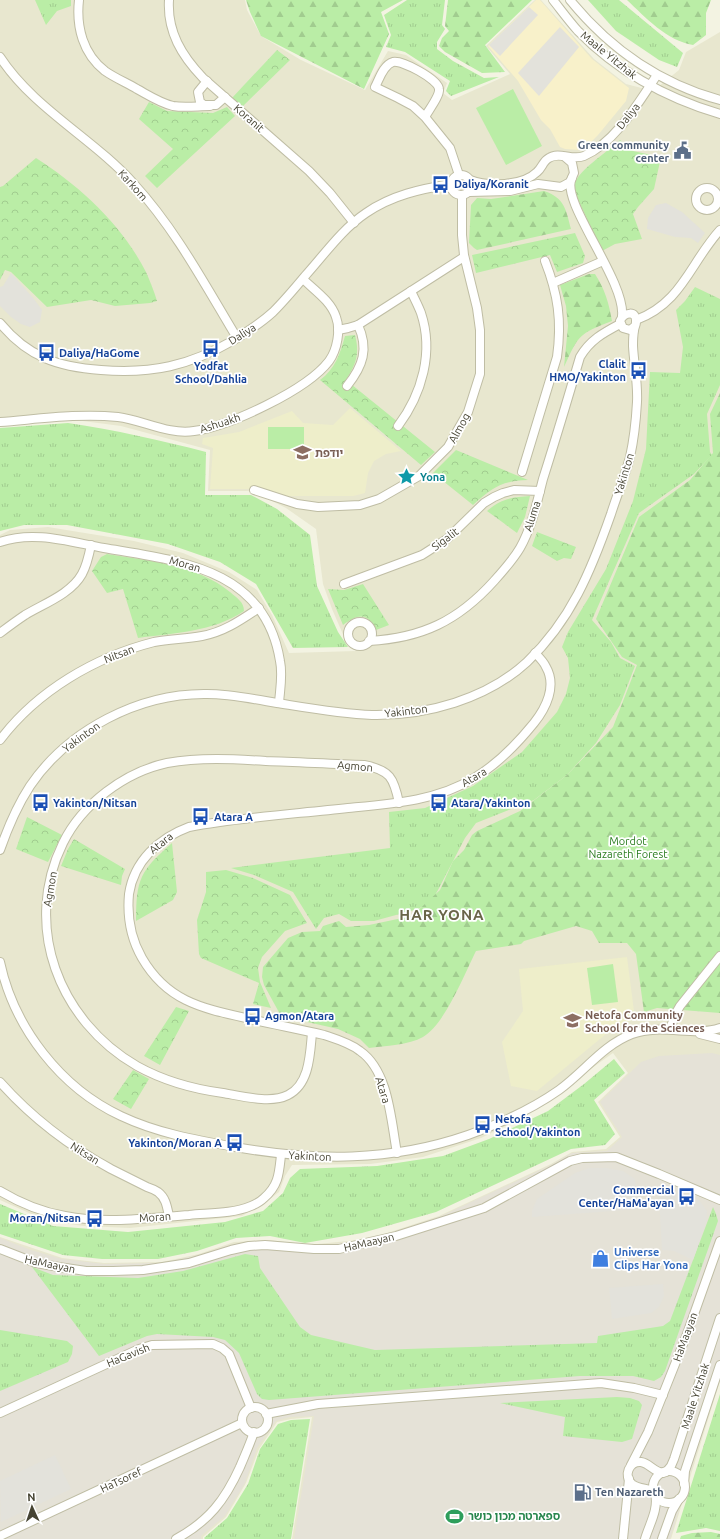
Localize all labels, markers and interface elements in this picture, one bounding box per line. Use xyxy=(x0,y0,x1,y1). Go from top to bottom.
street label: Maale Yitzhak xyxy=(579,29,640,82)
street label: Daliya xyxy=(614,101,642,131)
street label: Koranit xyxy=(231,102,267,135)
place label: Green community center xyxy=(578,139,669,164)
public building icon: Green community center xyxy=(672,141,692,161)
street label: Karkom xyxy=(116,167,150,203)
bus stop icon: Daliya/Koranit xyxy=(431,174,451,194)
place label: Daliya/Koranit xyxy=(454,178,529,190)
street label: Daliya xyxy=(226,321,258,347)
bus stop icon: Yodfat School/Dahlia xyxy=(201,338,221,358)
bus stop icon: Daliya/HaGome xyxy=(36,343,56,363)
place label: Daliya/HaGome xyxy=(59,347,140,359)
place label: Clalit HMO/Yakinton xyxy=(549,358,626,383)
place label: Yodfat School/Dahlia xyxy=(175,360,247,385)
bus stop icon: Clalit HMO/Yakinton xyxy=(629,360,649,380)
street label: Ashuakh xyxy=(198,411,242,435)
street label: Almog xyxy=(446,411,472,445)
school or university icon: יודפת xyxy=(292,443,312,463)
place label: יודפת xyxy=(315,447,343,459)
street label: Yakinton xyxy=(612,452,636,496)
place icon: Yona xyxy=(397,467,417,487)
place label: Yona xyxy=(420,471,445,483)
street label: Aluma xyxy=(521,499,543,533)
street label: Sigalit xyxy=(429,525,461,553)
street label: Moran xyxy=(168,554,202,574)
street label: Nitsan xyxy=(102,643,136,665)
street label: Yakinton xyxy=(384,702,428,720)
street label: Yakinton xyxy=(60,719,102,755)
street label: Agmon xyxy=(337,758,373,774)
street label: Atara xyxy=(459,765,489,789)
bus stop icon: Yakinton/Nitsan xyxy=(30,793,50,813)
bus stop icon: Atara/Yakinton xyxy=(428,793,448,813)
place label: Yakinton/Nitsan xyxy=(53,797,137,809)
place label: Atara/Yakinton xyxy=(451,797,530,809)
bus stop icon: Atara A xyxy=(191,807,211,827)
place label: Atara A xyxy=(214,811,253,823)
street label: Atara xyxy=(147,830,175,856)
park label: Mordot Nazareth Forest xyxy=(588,835,668,860)
street label: Agmon xyxy=(41,870,59,908)
district label: HAR YONA xyxy=(399,906,485,923)
bus stop icon: Agmon/Atara xyxy=(242,1006,262,1026)
place label: Netofa Community School for the Sciences xyxy=(585,1009,705,1034)
place label: Agmon/Atara xyxy=(265,1010,334,1022)
school or university icon: Netofa Community School for the Sciences xyxy=(562,1011,582,1031)
street label: Atara xyxy=(373,1075,393,1105)
place label: Netofa School/Yakinton xyxy=(495,1113,580,1138)
bus stop icon: Netofa School/Yakinton xyxy=(472,1115,492,1135)
bus stop icon: Yakinton/Moran A xyxy=(225,1133,245,1153)
place label: Yakinton/Moran A xyxy=(128,1137,222,1149)
street label: Nitsan xyxy=(68,1140,102,1166)
street label: Yakinton xyxy=(288,1149,332,1163)
place label: Commercial Center/HaMa'ayan xyxy=(579,1184,675,1209)
bus stop icon: Commercial Center/HaMa'ayan xyxy=(677,1186,697,1206)
bus stop icon: Moran/Nitsan xyxy=(84,1208,104,1228)
street label: Moran xyxy=(139,1210,171,1224)
place label: Moran/Nitsan xyxy=(10,1212,81,1224)
street label: HaMaayan xyxy=(343,1230,395,1254)
place label: Universe Clips Har Yona xyxy=(614,1246,688,1271)
shop icon: Universe Clips Har Yona xyxy=(591,1248,611,1268)
street label: HaMaayan xyxy=(24,1253,76,1275)
street label: HaMaayan xyxy=(671,1311,699,1363)
street label: HaGavish xyxy=(105,1341,151,1369)
street label: Maale Yitzhak xyxy=(679,1361,711,1431)
street label: HaTsoref xyxy=(98,1465,144,1495)
fuel station icon: Ten Nazareth xyxy=(572,1482,592,1502)
place label: Ten Nazareth xyxy=(595,1486,664,1498)
north arrow xyxy=(12,1487,52,1527)
text: N xyxy=(27,1491,36,1503)
sports icon: ספארטה מכון כושר xyxy=(445,1506,465,1526)
place label: ספארטה מכון כושר xyxy=(468,1510,561,1522)

